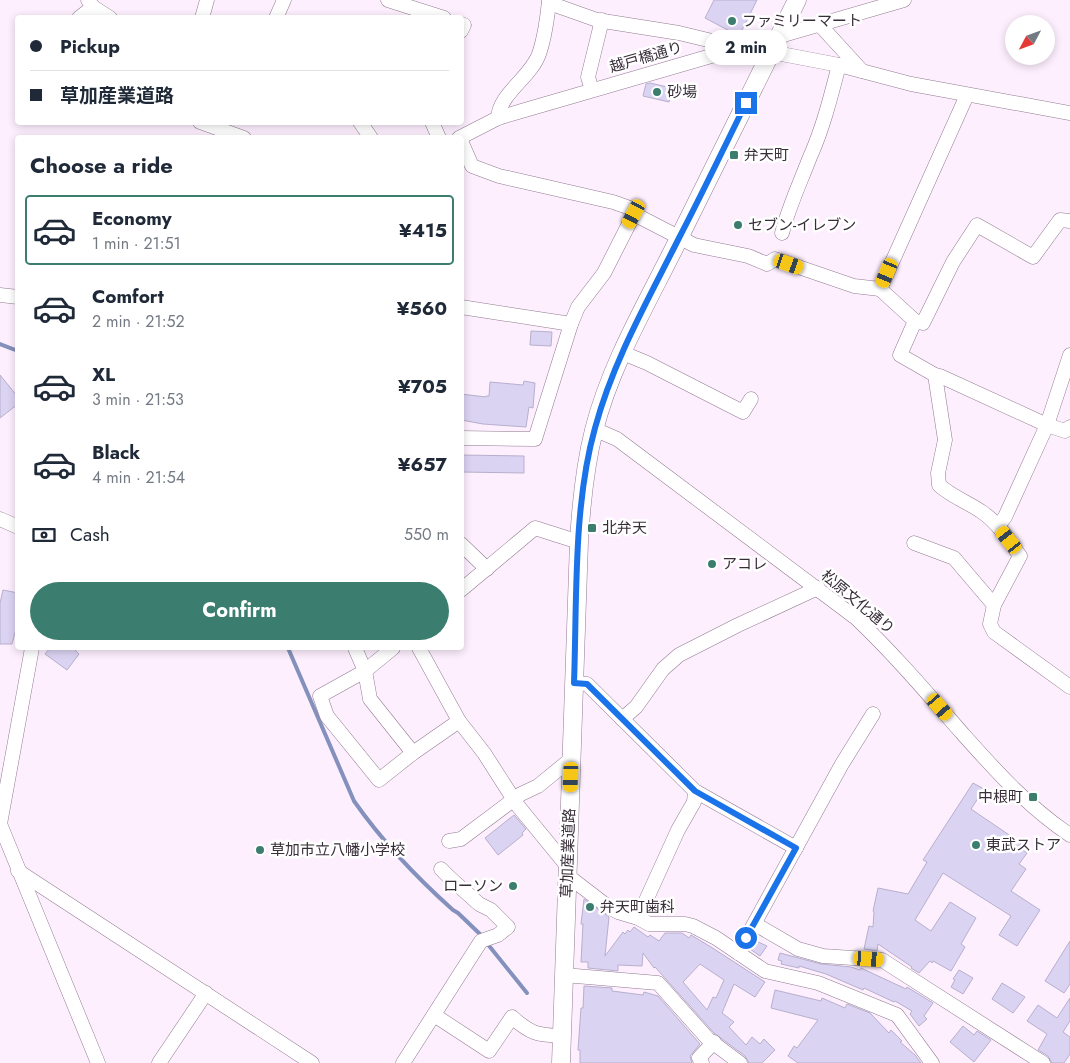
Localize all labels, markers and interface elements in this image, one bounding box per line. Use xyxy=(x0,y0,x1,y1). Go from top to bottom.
place label: ファミリーマート xyxy=(742,10,862,32)
marker: ファミリーマート xyxy=(726,15,738,27)
north arrow xyxy=(1005,15,1055,65)
map controls xyxy=(1005,15,1055,65)
callout: 2 min xyxy=(705,31,787,66)
text: Pickup xyxy=(60,33,120,60)
street label: 越戸橋通り xyxy=(606,36,685,78)
text: 2 min xyxy=(725,36,767,59)
place label: 砂場 xyxy=(667,81,697,103)
text: 草加産業道路 xyxy=(60,82,174,109)
marker: 砂場 xyxy=(651,86,663,98)
route end xyxy=(735,92,757,114)
place label: 弁天町 xyxy=(744,144,789,166)
text: Choose a ride xyxy=(30,149,173,181)
marker: 弁天町 xyxy=(728,149,740,161)
car xyxy=(620,197,647,231)
text: Economy xyxy=(92,205,172,232)
icon: car xyxy=(32,208,77,253)
place label: セブン-イレブン xyxy=(748,214,856,236)
text: ¥415 xyxy=(399,217,447,244)
marker: セブン-イレブン xyxy=(732,219,744,231)
text: 1 min · 21:51 xyxy=(92,232,181,255)
car xyxy=(772,252,805,276)
car xyxy=(874,256,899,290)
text: Comfort xyxy=(92,283,164,310)
icon: car xyxy=(32,286,77,331)
text: ¥560 xyxy=(397,295,447,322)
text: 2 min · 21:52 xyxy=(92,310,185,333)
text: XL xyxy=(92,361,115,388)
icon: car xyxy=(32,364,77,409)
text: ¥705 xyxy=(398,373,447,400)
text: 3 min · 21:53 xyxy=(92,388,184,411)
text: Black xyxy=(92,439,140,466)
icon: car xyxy=(32,442,77,487)
text: ¥657 xyxy=(398,451,447,478)
text: 4 min · 21:54 xyxy=(92,466,185,489)
place label: 北弁天 xyxy=(602,517,647,539)
icon: cash xyxy=(30,521,58,549)
text: Cash xyxy=(70,521,110,548)
marker: 北弁天 xyxy=(586,522,598,534)
text: 550 m xyxy=(404,523,449,546)
car xyxy=(993,524,1024,556)
place label: アコレ xyxy=(722,553,767,575)
marker: アコレ xyxy=(706,558,718,570)
street label: 松原文化通り xyxy=(816,565,900,639)
button: Confirm xyxy=(30,582,449,640)
car xyxy=(924,691,955,723)
car xyxy=(562,762,579,792)
place label: 中根町 xyxy=(978,786,1023,808)
marker: 中根町 xyxy=(1027,791,1039,803)
street label: 草加産業道路 xyxy=(555,808,581,898)
place label: 東武ストア xyxy=(986,834,1061,856)
place label: 草加市立八幡小学校 xyxy=(270,839,405,861)
marker: 東武ストア xyxy=(970,839,982,851)
marker: 草加市立八幡小学校 xyxy=(254,844,266,856)
place label: ローソン xyxy=(443,875,503,897)
marker: ローソン xyxy=(507,880,519,892)
place label: 弁天町歯科 xyxy=(600,896,675,918)
marker: 弁天町歯科 xyxy=(584,901,596,913)
route start xyxy=(735,927,757,949)
car xyxy=(853,950,884,968)

